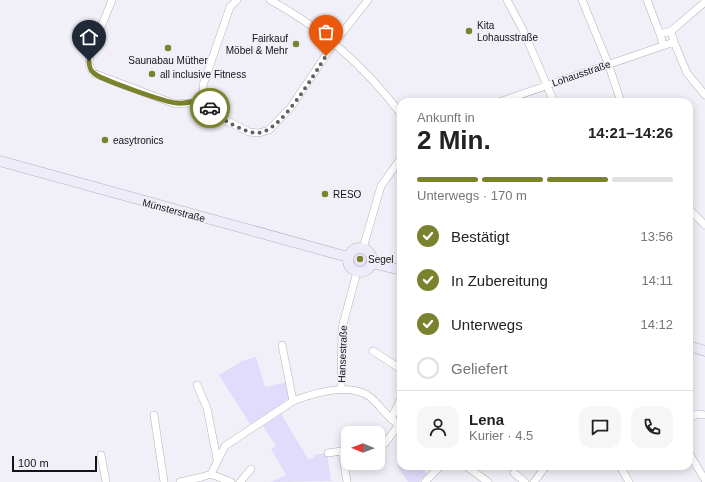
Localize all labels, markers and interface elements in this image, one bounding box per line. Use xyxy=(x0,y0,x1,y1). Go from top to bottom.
pin xyxy=(309,15,343,56)
pin xyxy=(72,20,106,61)
place label: Kita Lohausstraße xyxy=(477,20,539,43)
icon: bag xyxy=(315,21,337,43)
icon: home xyxy=(78,26,100,48)
marker: Kita Lohausstraße xyxy=(464,26,474,36)
place label: Fairkauf Möbel & Mehr xyxy=(226,33,289,56)
marker: Fairkauf Möbel & Mehr xyxy=(291,39,301,49)
marker: Saunabau Müther xyxy=(163,43,173,53)
place label: Saunabau Müther xyxy=(128,55,208,66)
street label: Lohausstraße xyxy=(550,58,612,89)
marker: all inclusive Fitness xyxy=(147,69,157,79)
place label: all inclusive Fitness xyxy=(160,69,246,80)
courier xyxy=(190,88,230,128)
icon: car xyxy=(199,97,221,119)
text: Ankunft in xyxy=(417,110,475,125)
text: 14:21–14:26 xyxy=(588,124,673,141)
text: 2 Min. xyxy=(417,125,491,155)
marker: easytronics xyxy=(100,135,110,145)
place label: easytronics xyxy=(113,135,164,146)
text: Unterwegs · 170 m xyxy=(417,188,527,203)
marker: RESO xyxy=(320,189,330,199)
place label: RESO xyxy=(333,189,362,200)
street label: Münsterstraße xyxy=(141,197,207,224)
icon: check xyxy=(417,225,439,247)
text: Bestätigt xyxy=(451,228,509,245)
text: 13:56 xyxy=(640,229,673,244)
marker: Segel xyxy=(355,254,365,264)
place label: Segel xyxy=(368,254,394,265)
icon: check xyxy=(417,269,439,291)
text: In Zubereitung xyxy=(451,272,548,289)
text: 14:11 xyxy=(641,273,673,288)
icon: check xyxy=(417,313,439,335)
text: Unterwegs xyxy=(451,316,523,333)
text: 14:12 xyxy=(640,317,673,332)
street label: Hansestraße xyxy=(336,325,349,383)
text: Geliefert xyxy=(451,360,508,377)
button: person xyxy=(417,406,459,448)
button: chat xyxy=(579,406,621,448)
button: phone xyxy=(631,406,673,448)
text: Lena xyxy=(469,411,504,428)
north arrow xyxy=(341,426,385,470)
map controls xyxy=(341,426,385,470)
text: Kurier · 4.5 xyxy=(469,428,533,443)
scale bar xyxy=(12,454,97,473)
text: 100 m xyxy=(18,457,49,469)

